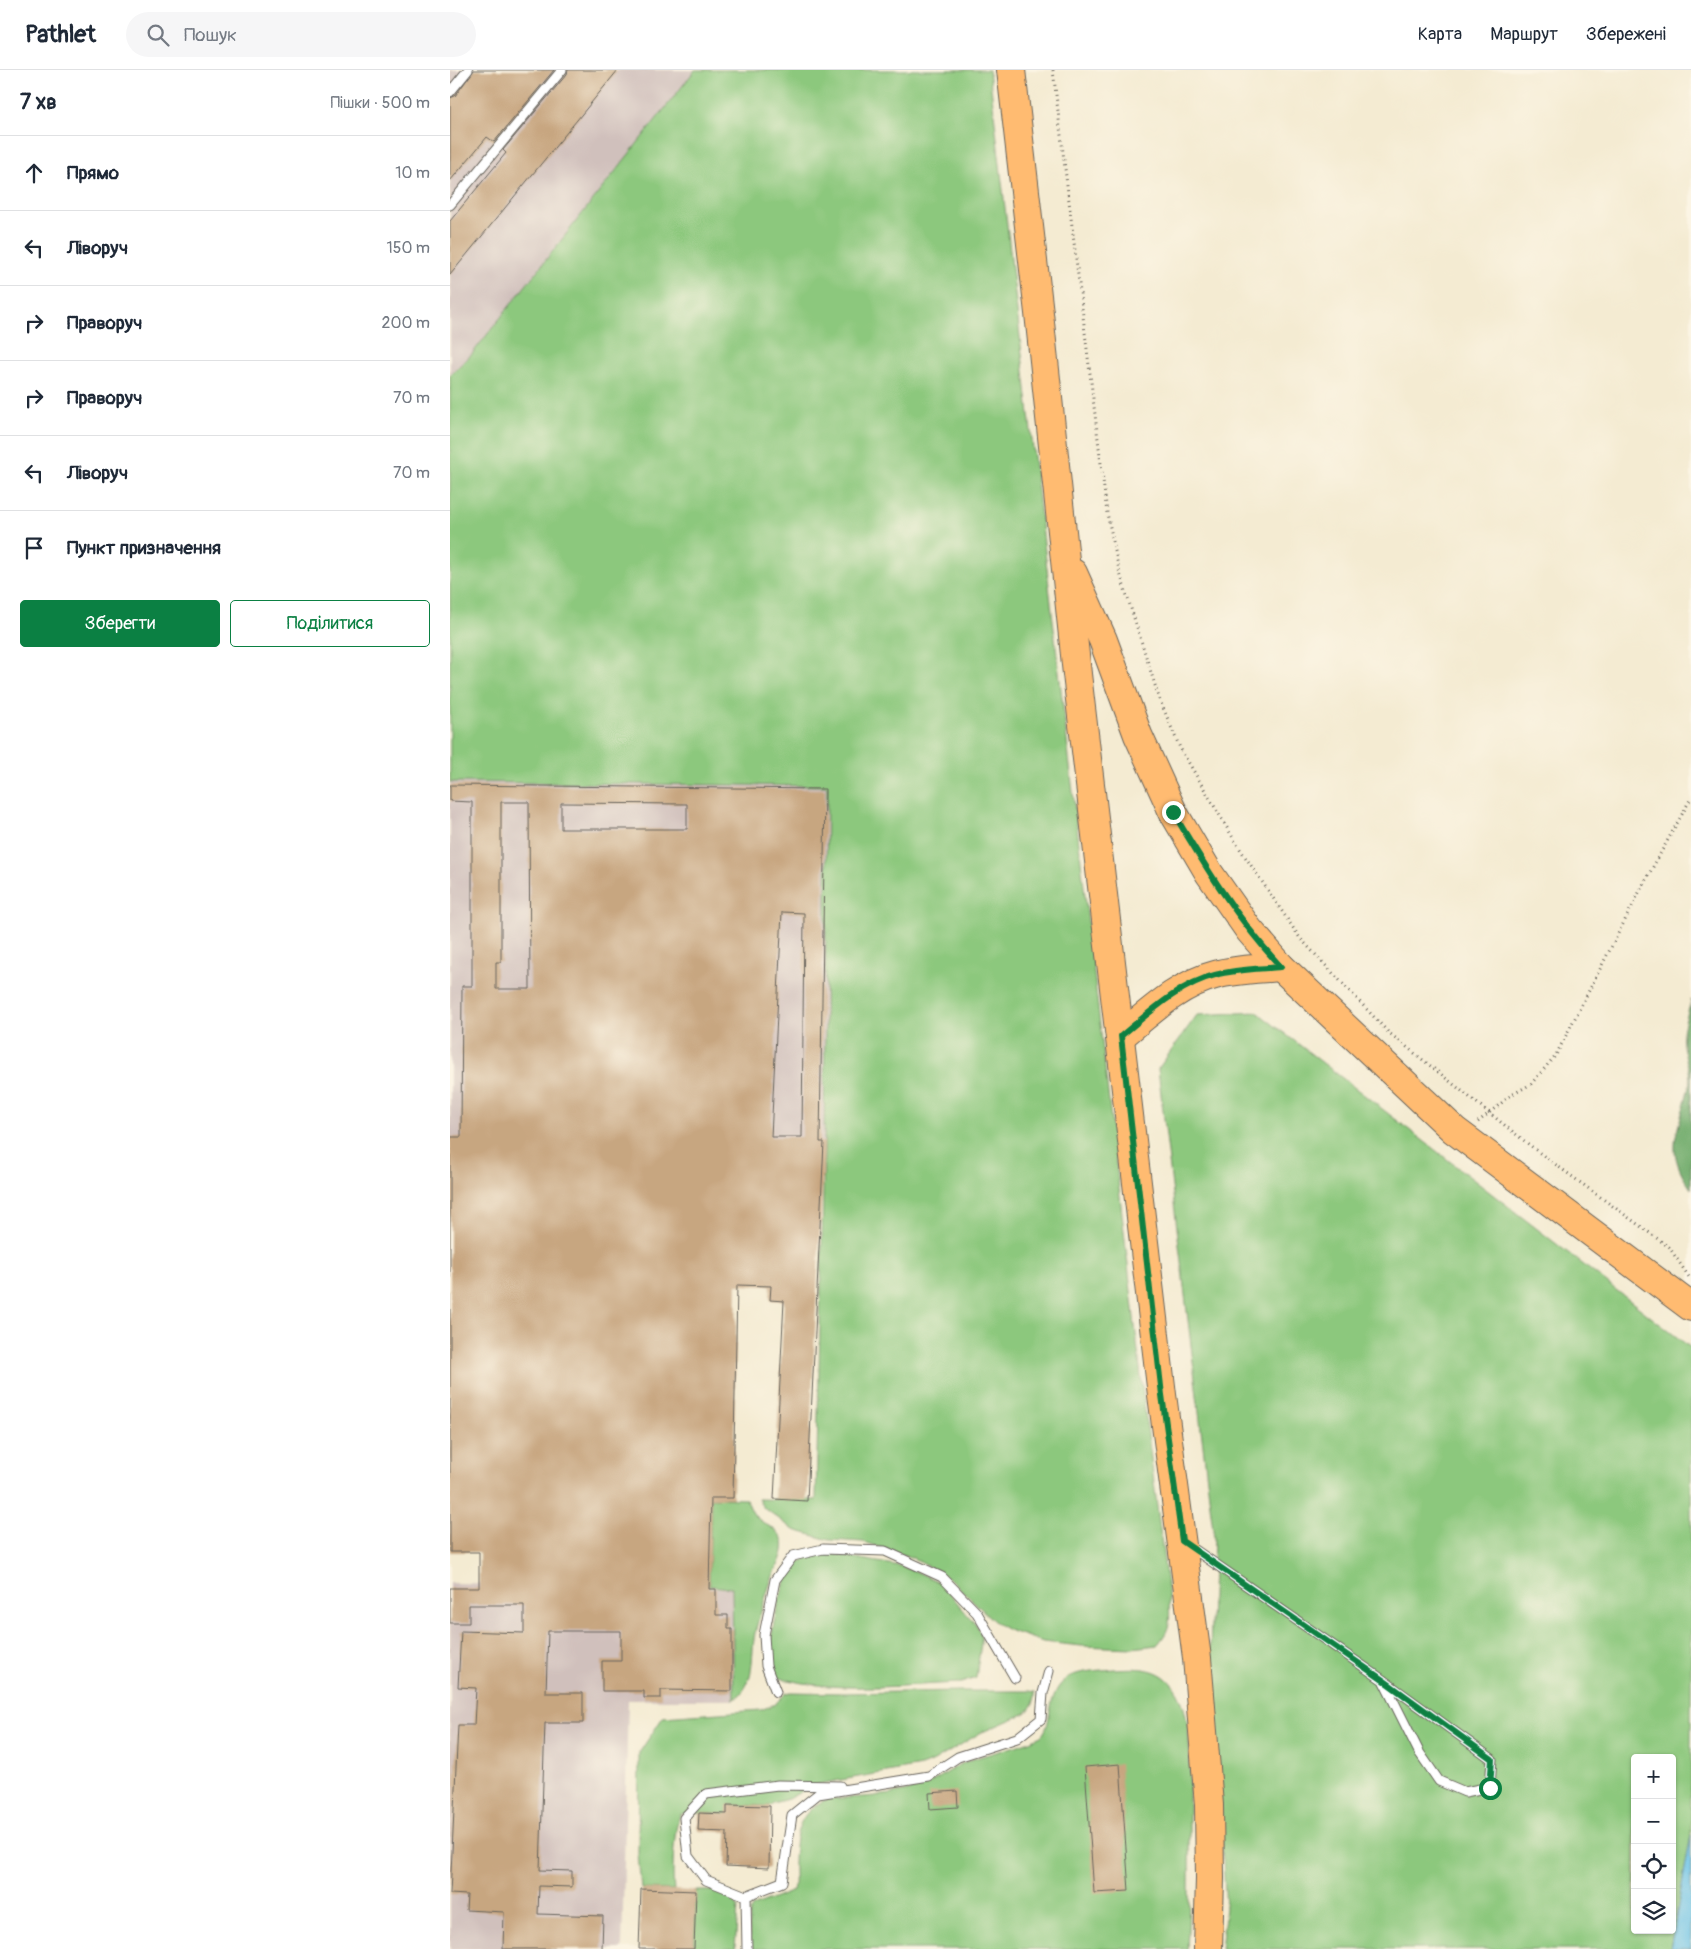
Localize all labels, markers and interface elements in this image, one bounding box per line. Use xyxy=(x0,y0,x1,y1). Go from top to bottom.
search box xyxy=(126,12,476,57)
text: Pathlet xyxy=(25,20,96,49)
icon: search xyxy=(144,21,172,49)
text: Пошук xyxy=(184,23,237,47)
text: Карта xyxy=(1418,23,1462,46)
text: Маршрут xyxy=(1490,23,1558,46)
text: Збережені xyxy=(1586,23,1666,46)
text: 7 хв xyxy=(20,89,57,116)
text: Пішки · 500 m xyxy=(331,93,430,113)
icon: ahead xyxy=(20,159,48,187)
text: Прямо xyxy=(67,161,119,185)
text: 10 m xyxy=(395,163,430,183)
icon: left xyxy=(20,234,48,262)
text: Ліворуч xyxy=(67,236,128,260)
text: 150 m xyxy=(386,238,430,258)
icon: right xyxy=(20,309,48,337)
text: Праворуч xyxy=(67,311,142,335)
text: 200 m xyxy=(382,313,430,333)
icon: right xyxy=(20,384,48,412)
text: Праворуч xyxy=(67,386,142,410)
text: 70 m xyxy=(393,388,430,408)
icon: left xyxy=(20,459,48,487)
text: Ліворуч xyxy=(67,461,128,485)
text: 70 m xyxy=(393,463,430,483)
icon: arrive xyxy=(20,534,48,562)
text: Пункт призначення xyxy=(67,536,221,560)
button: Зберегти xyxy=(20,600,220,647)
button: Поділитися xyxy=(230,600,430,647)
route end xyxy=(1162,801,1185,824)
map controls xyxy=(1631,1754,1676,1934)
button: + xyxy=(1631,1754,1676,1799)
route start xyxy=(1479,1777,1502,1800)
button: − xyxy=(1631,1799,1676,1844)
button: locate xyxy=(1631,1844,1676,1889)
button: layers xyxy=(1631,1889,1676,1934)

